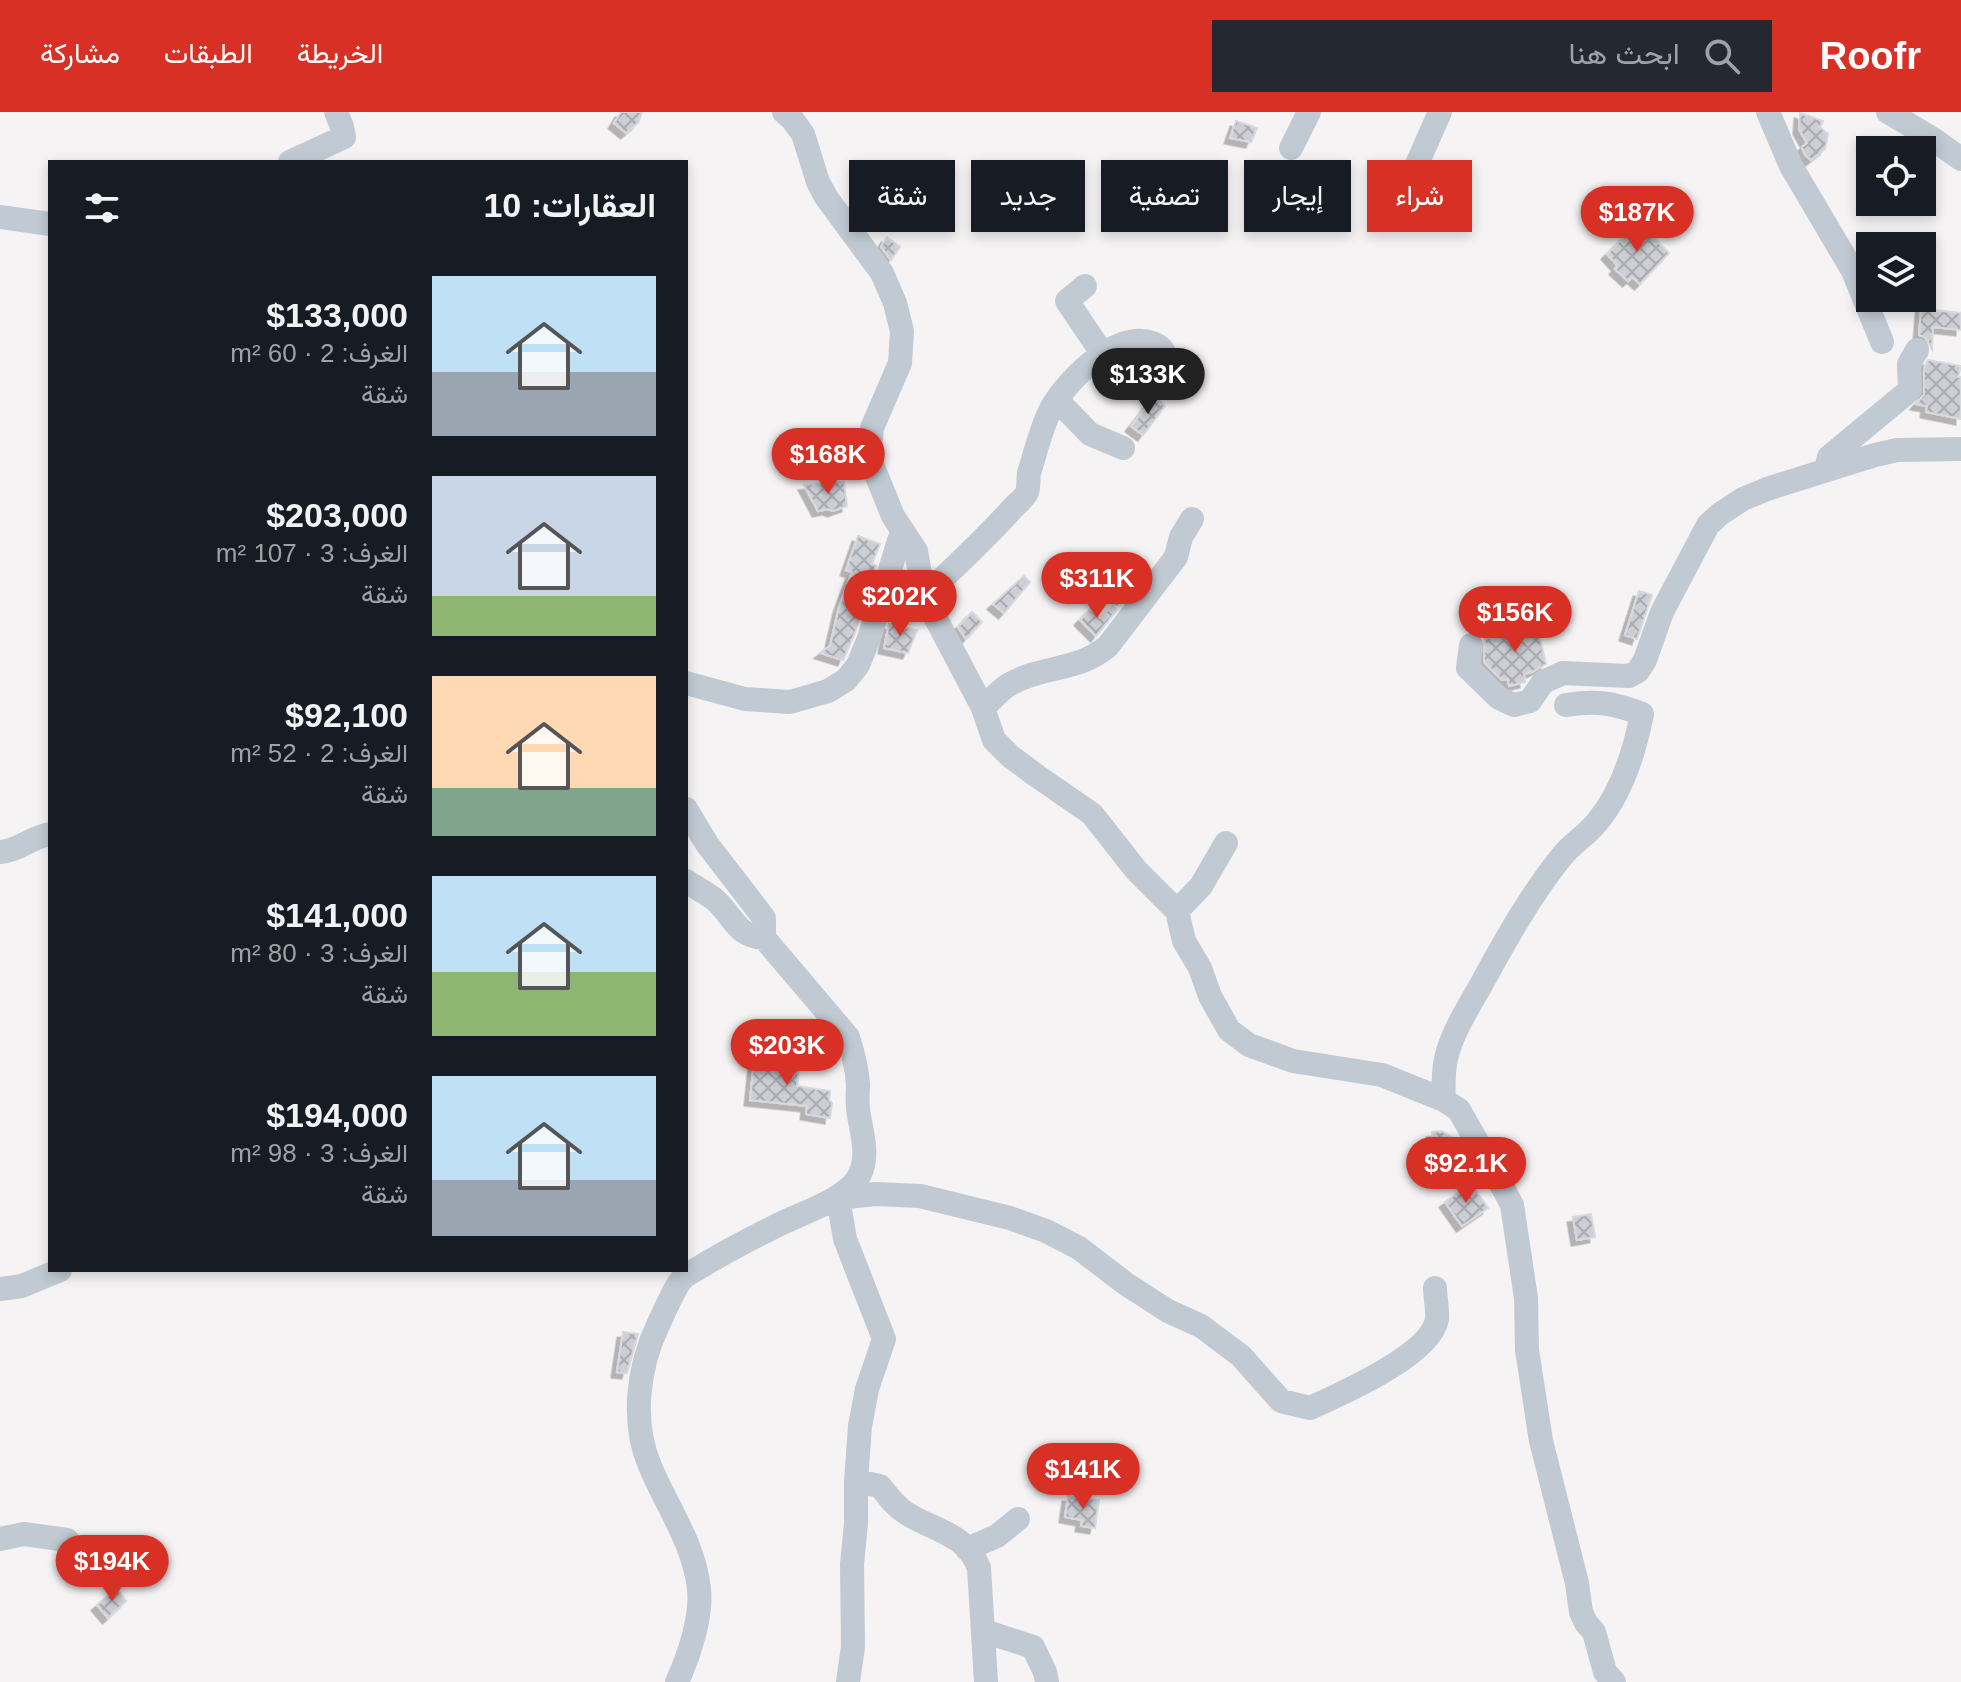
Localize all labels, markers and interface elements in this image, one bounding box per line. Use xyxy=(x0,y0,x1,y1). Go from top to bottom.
search box xyxy=(1212,20,1772,92)
icon: search xyxy=(1700,34,1744,78)
text: Roofr xyxy=(1820,35,1921,77)
text: ابحث هنا xyxy=(1568,37,1680,70)
text: مشاركة xyxy=(40,38,120,69)
text: الطبقات xyxy=(164,38,253,69)
text: الخريطة xyxy=(297,38,383,69)
map controls xyxy=(1856,136,1936,312)
button: locate xyxy=(1856,136,1936,216)
chip: شقة xyxy=(849,160,955,232)
chip: جديد xyxy=(971,160,1085,232)
chip: تصفية xyxy=(1101,160,1228,232)
chip: إيجار xyxy=(1244,160,1351,232)
chip: شراء xyxy=(1367,160,1472,232)
icon: filters xyxy=(80,186,124,230)
text: العقارات: 10 xyxy=(483,186,656,224)
pin: $187K xyxy=(1581,186,1693,254)
text: $187K xyxy=(1599,197,1675,227)
button: layers xyxy=(1856,232,1936,312)
text: $133,000 xyxy=(266,296,408,334)
icon: home xyxy=(496,308,592,404)
text: الغرف: 2 · 60 m² xyxy=(230,338,408,368)
pin: $133K xyxy=(1092,348,1204,416)
text: $133K xyxy=(1110,359,1186,389)
text: شقة xyxy=(361,379,408,409)
pin: $168K xyxy=(772,428,884,496)
text: $168K xyxy=(790,439,866,469)
text: $203,000 xyxy=(266,496,408,534)
icon: home xyxy=(496,508,592,604)
text: الغرف: 3 · 107 m² xyxy=(216,538,408,568)
pin: $311K xyxy=(1041,552,1153,620)
text: $311K xyxy=(1059,563,1135,593)
pin: $202K xyxy=(844,570,956,638)
text: شقة xyxy=(361,579,408,609)
text: $202K xyxy=(862,581,938,611)
pin: $156K xyxy=(1459,586,1571,654)
text: $156K xyxy=(1477,597,1553,627)
text: $92,100 xyxy=(285,696,408,734)
icon: home xyxy=(496,708,592,804)
text: الغرف: 2 · 52 m² xyxy=(230,738,408,768)
text: شقة xyxy=(361,779,408,809)
text: $141,000 xyxy=(266,896,408,934)
icon: home xyxy=(496,908,592,1004)
text: الغرف: 3 · 80 m² xyxy=(230,938,408,968)
text: شقة xyxy=(361,979,408,1009)
pin: $203K xyxy=(731,1019,843,1087)
text: $203K xyxy=(749,1030,825,1060)
text: $194,000 xyxy=(266,1096,408,1134)
icon: home xyxy=(496,1108,592,1204)
pin: $92.1K xyxy=(1401,1137,1531,1205)
text: الغرف: 3 · 98 m² xyxy=(230,1138,408,1168)
text: $92.1K xyxy=(1424,1148,1508,1178)
text: شقة xyxy=(361,1179,408,1209)
pin: $141K xyxy=(1027,1443,1139,1511)
text: $141K xyxy=(1045,1454,1121,1484)
pin: $194K xyxy=(56,1535,168,1603)
text: $194K xyxy=(74,1546,150,1576)

